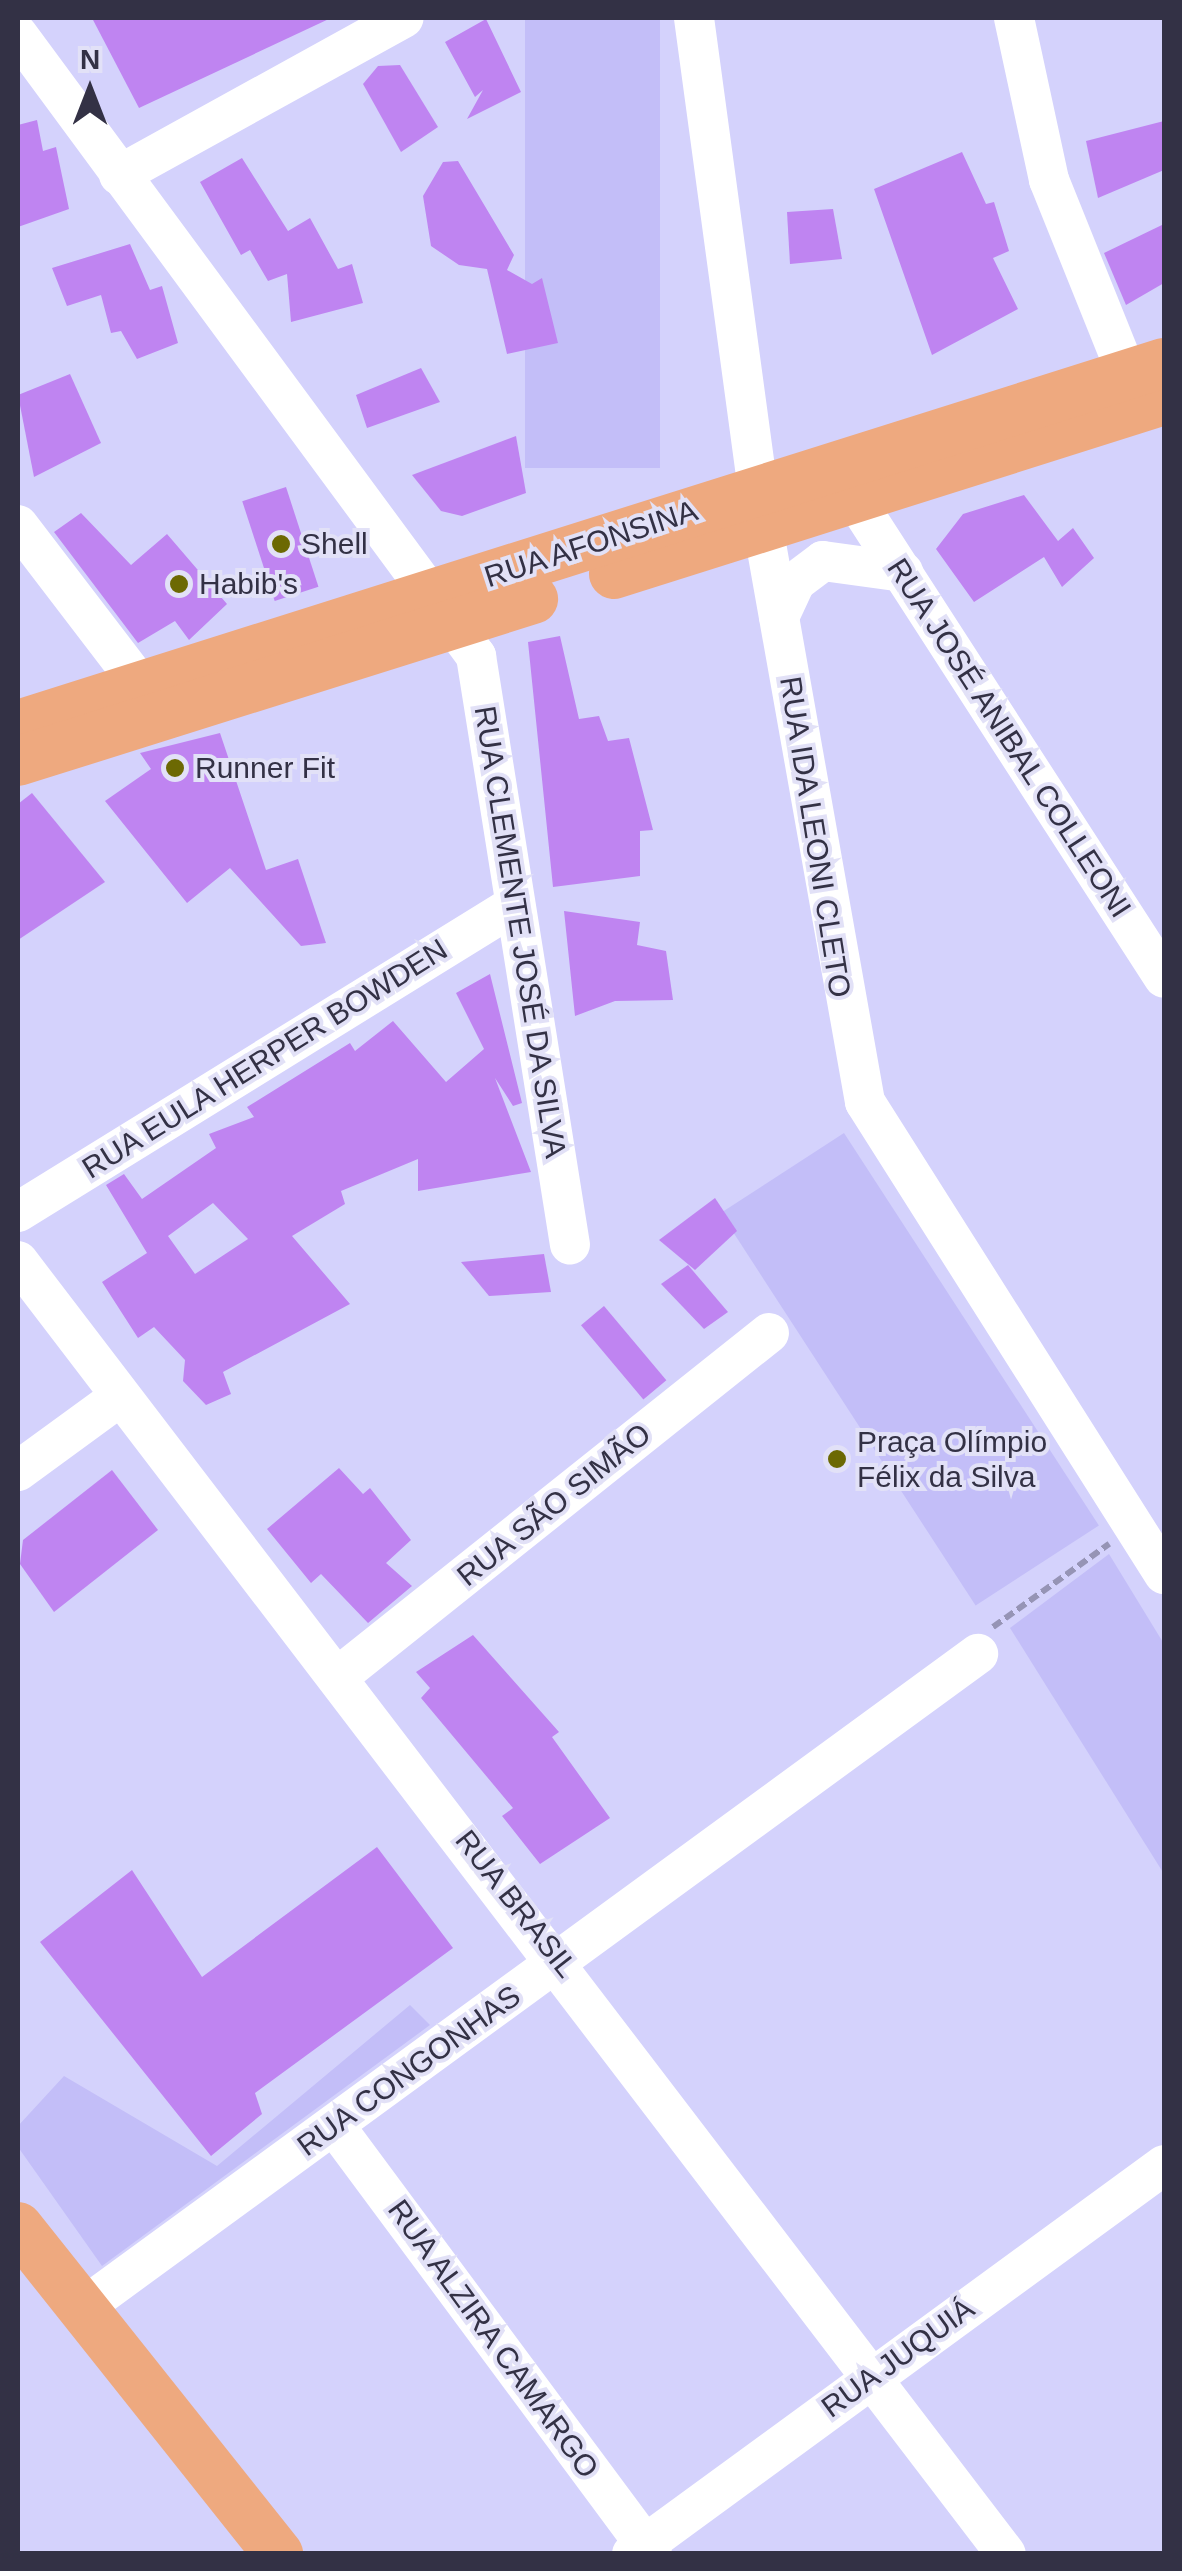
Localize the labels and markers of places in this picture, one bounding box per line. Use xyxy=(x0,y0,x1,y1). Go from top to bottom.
place label: Shell xyxy=(301,526,368,562)
marker: Shell xyxy=(270,533,292,555)
place label: Habib's xyxy=(199,566,298,602)
marker: Habib's xyxy=(168,573,190,595)
place label: Runner Fit xyxy=(195,750,335,786)
marker: Runner Fit xyxy=(164,757,186,779)
place label: Praça Olímpio Félix da Silva xyxy=(857,1424,1047,1494)
marker: Praça Olímpio Félix da Silva xyxy=(826,1448,848,1470)

